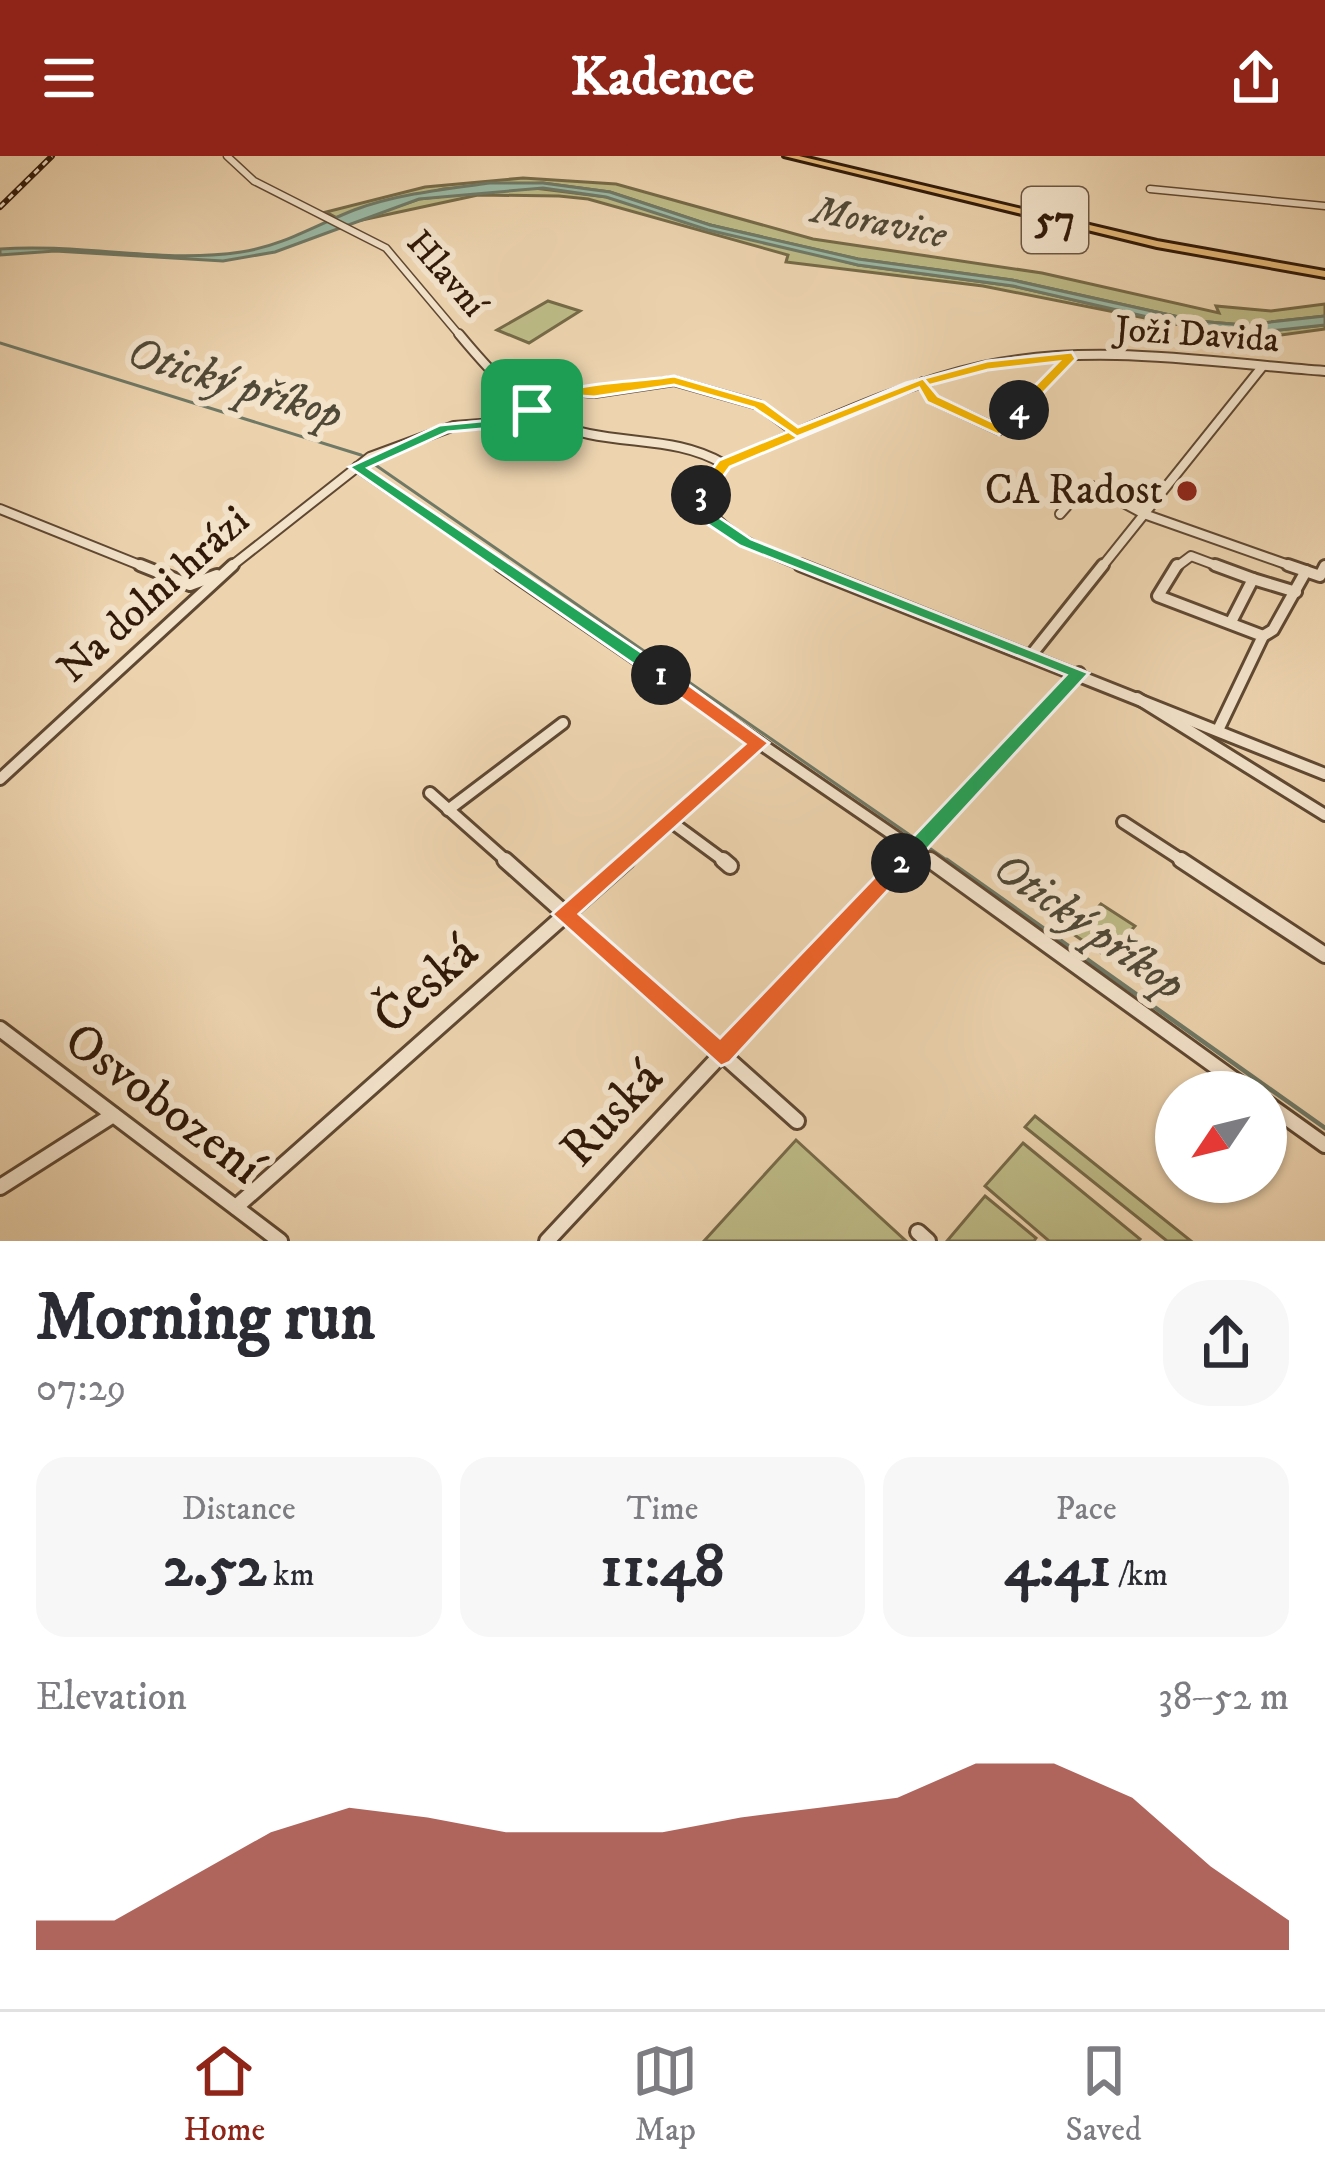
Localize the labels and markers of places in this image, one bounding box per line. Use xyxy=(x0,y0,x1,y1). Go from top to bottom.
pin xyxy=(481,359,583,461)
pin: 4 xyxy=(989,380,1049,440)
pin: 3 xyxy=(671,465,731,525)
place label: CA Radost xyxy=(985,465,1163,517)
marker: CA Radost xyxy=(1174,478,1200,504)
pin: 1 xyxy=(631,645,691,705)
pin: 2 xyxy=(871,833,931,893)

